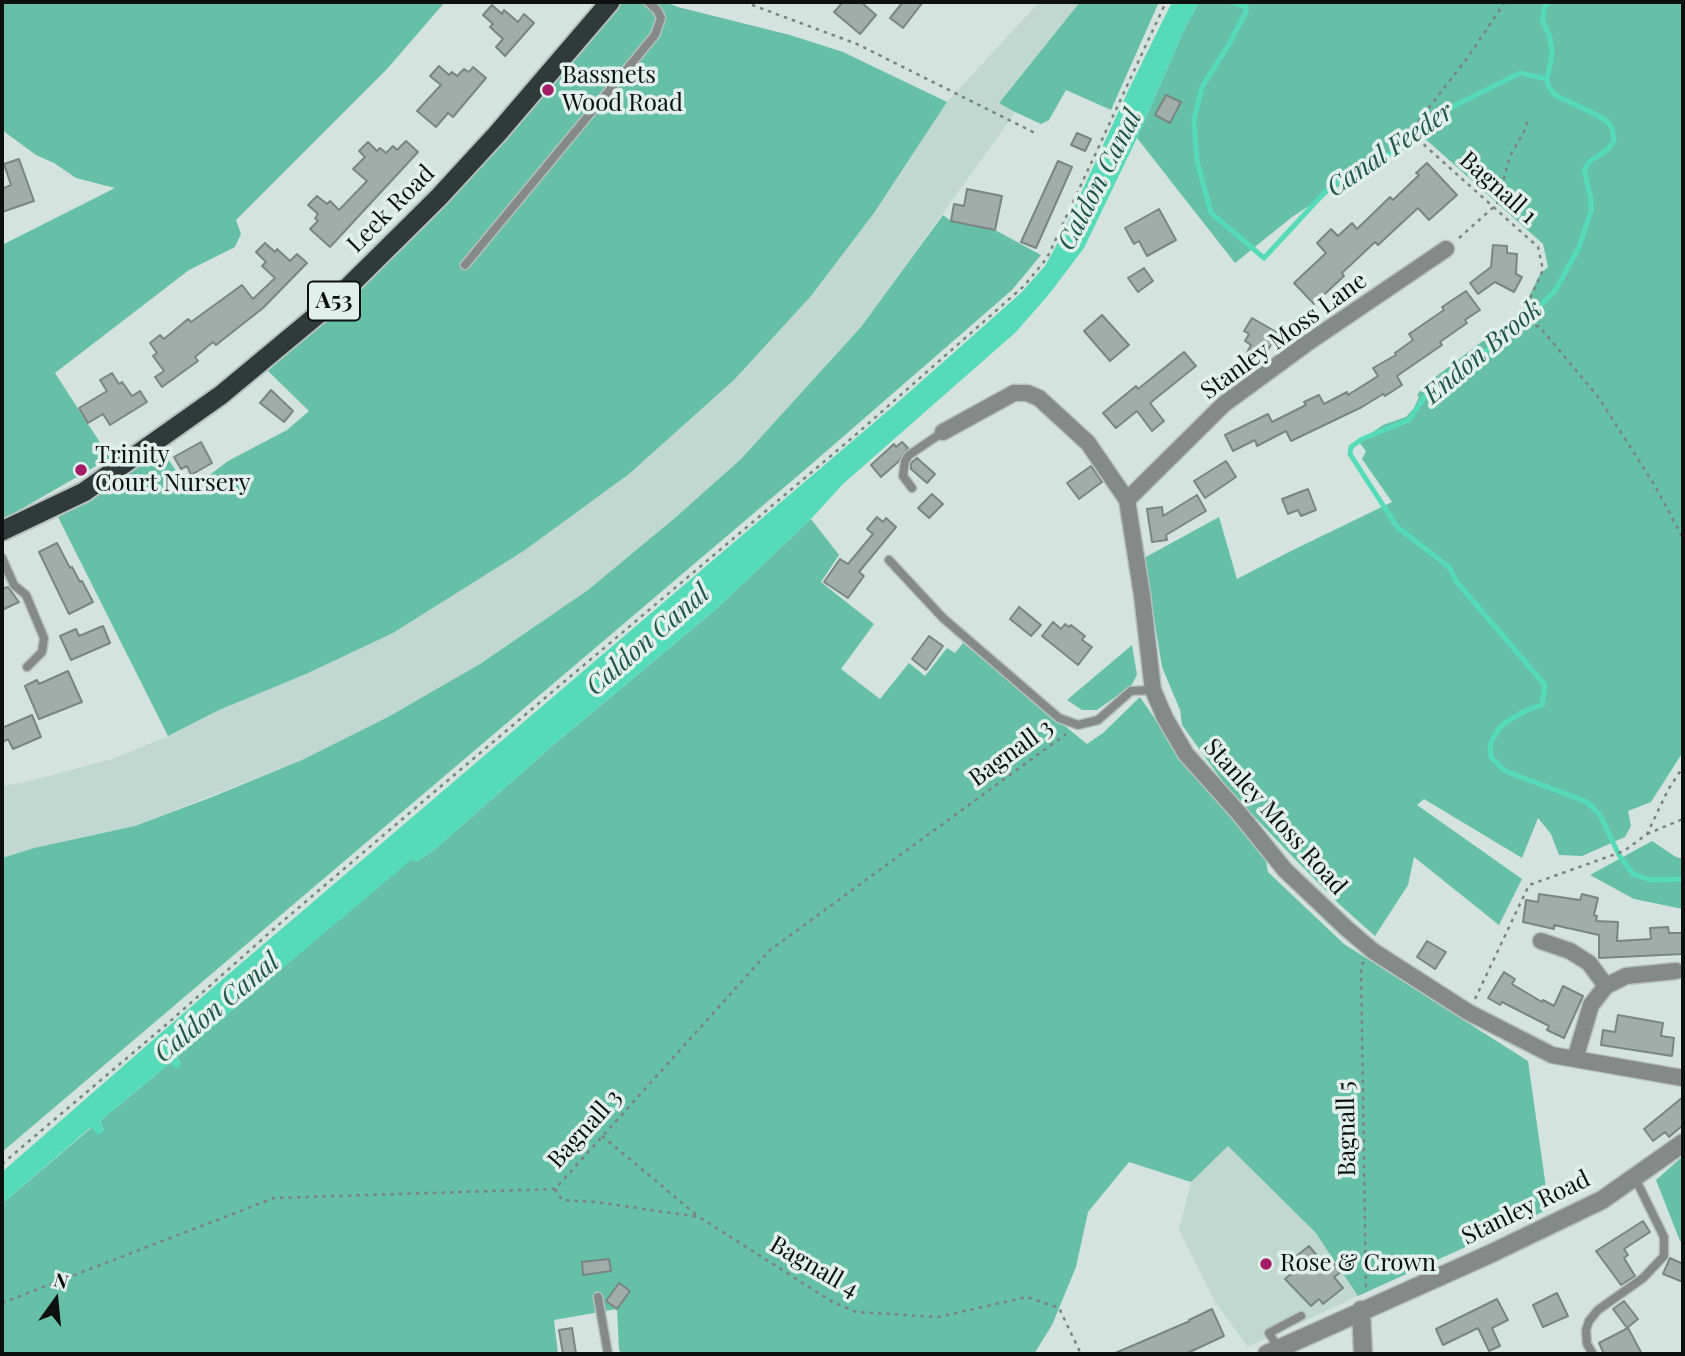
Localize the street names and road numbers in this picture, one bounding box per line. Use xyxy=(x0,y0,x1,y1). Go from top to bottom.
street label: Bagnall 1 xyxy=(1453,146,1543,230)
street label: Leek Road xyxy=(341,159,441,259)
street label: Stanley Moss Lane xyxy=(1195,266,1373,406)
road number: A53 xyxy=(308,282,360,320)
street label: Bagnall 3 xyxy=(964,713,1058,793)
street label: Stanley Moss Road xyxy=(1197,733,1353,901)
street label: Bagnall 5 xyxy=(1332,1081,1362,1177)
street label: Bagnall 3 xyxy=(542,1084,628,1174)
street label: Stanley Road xyxy=(1457,1165,1595,1251)
street label: Bagnall 4 xyxy=(765,1230,863,1304)

